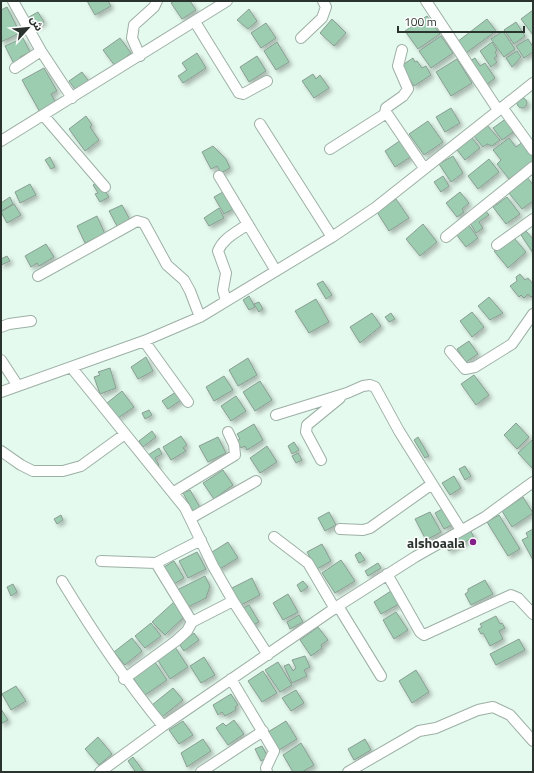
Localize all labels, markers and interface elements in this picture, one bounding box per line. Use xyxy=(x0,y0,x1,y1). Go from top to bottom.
north arrow xyxy=(8,8,48,48)
scale bar xyxy=(398,8,524,34)
text: 100 m xyxy=(404,12,437,31)
text: ش xyxy=(26,13,47,34)
place label: alshoaala xyxy=(407,532,465,553)
marker: alshoaala xyxy=(468,537,478,547)

